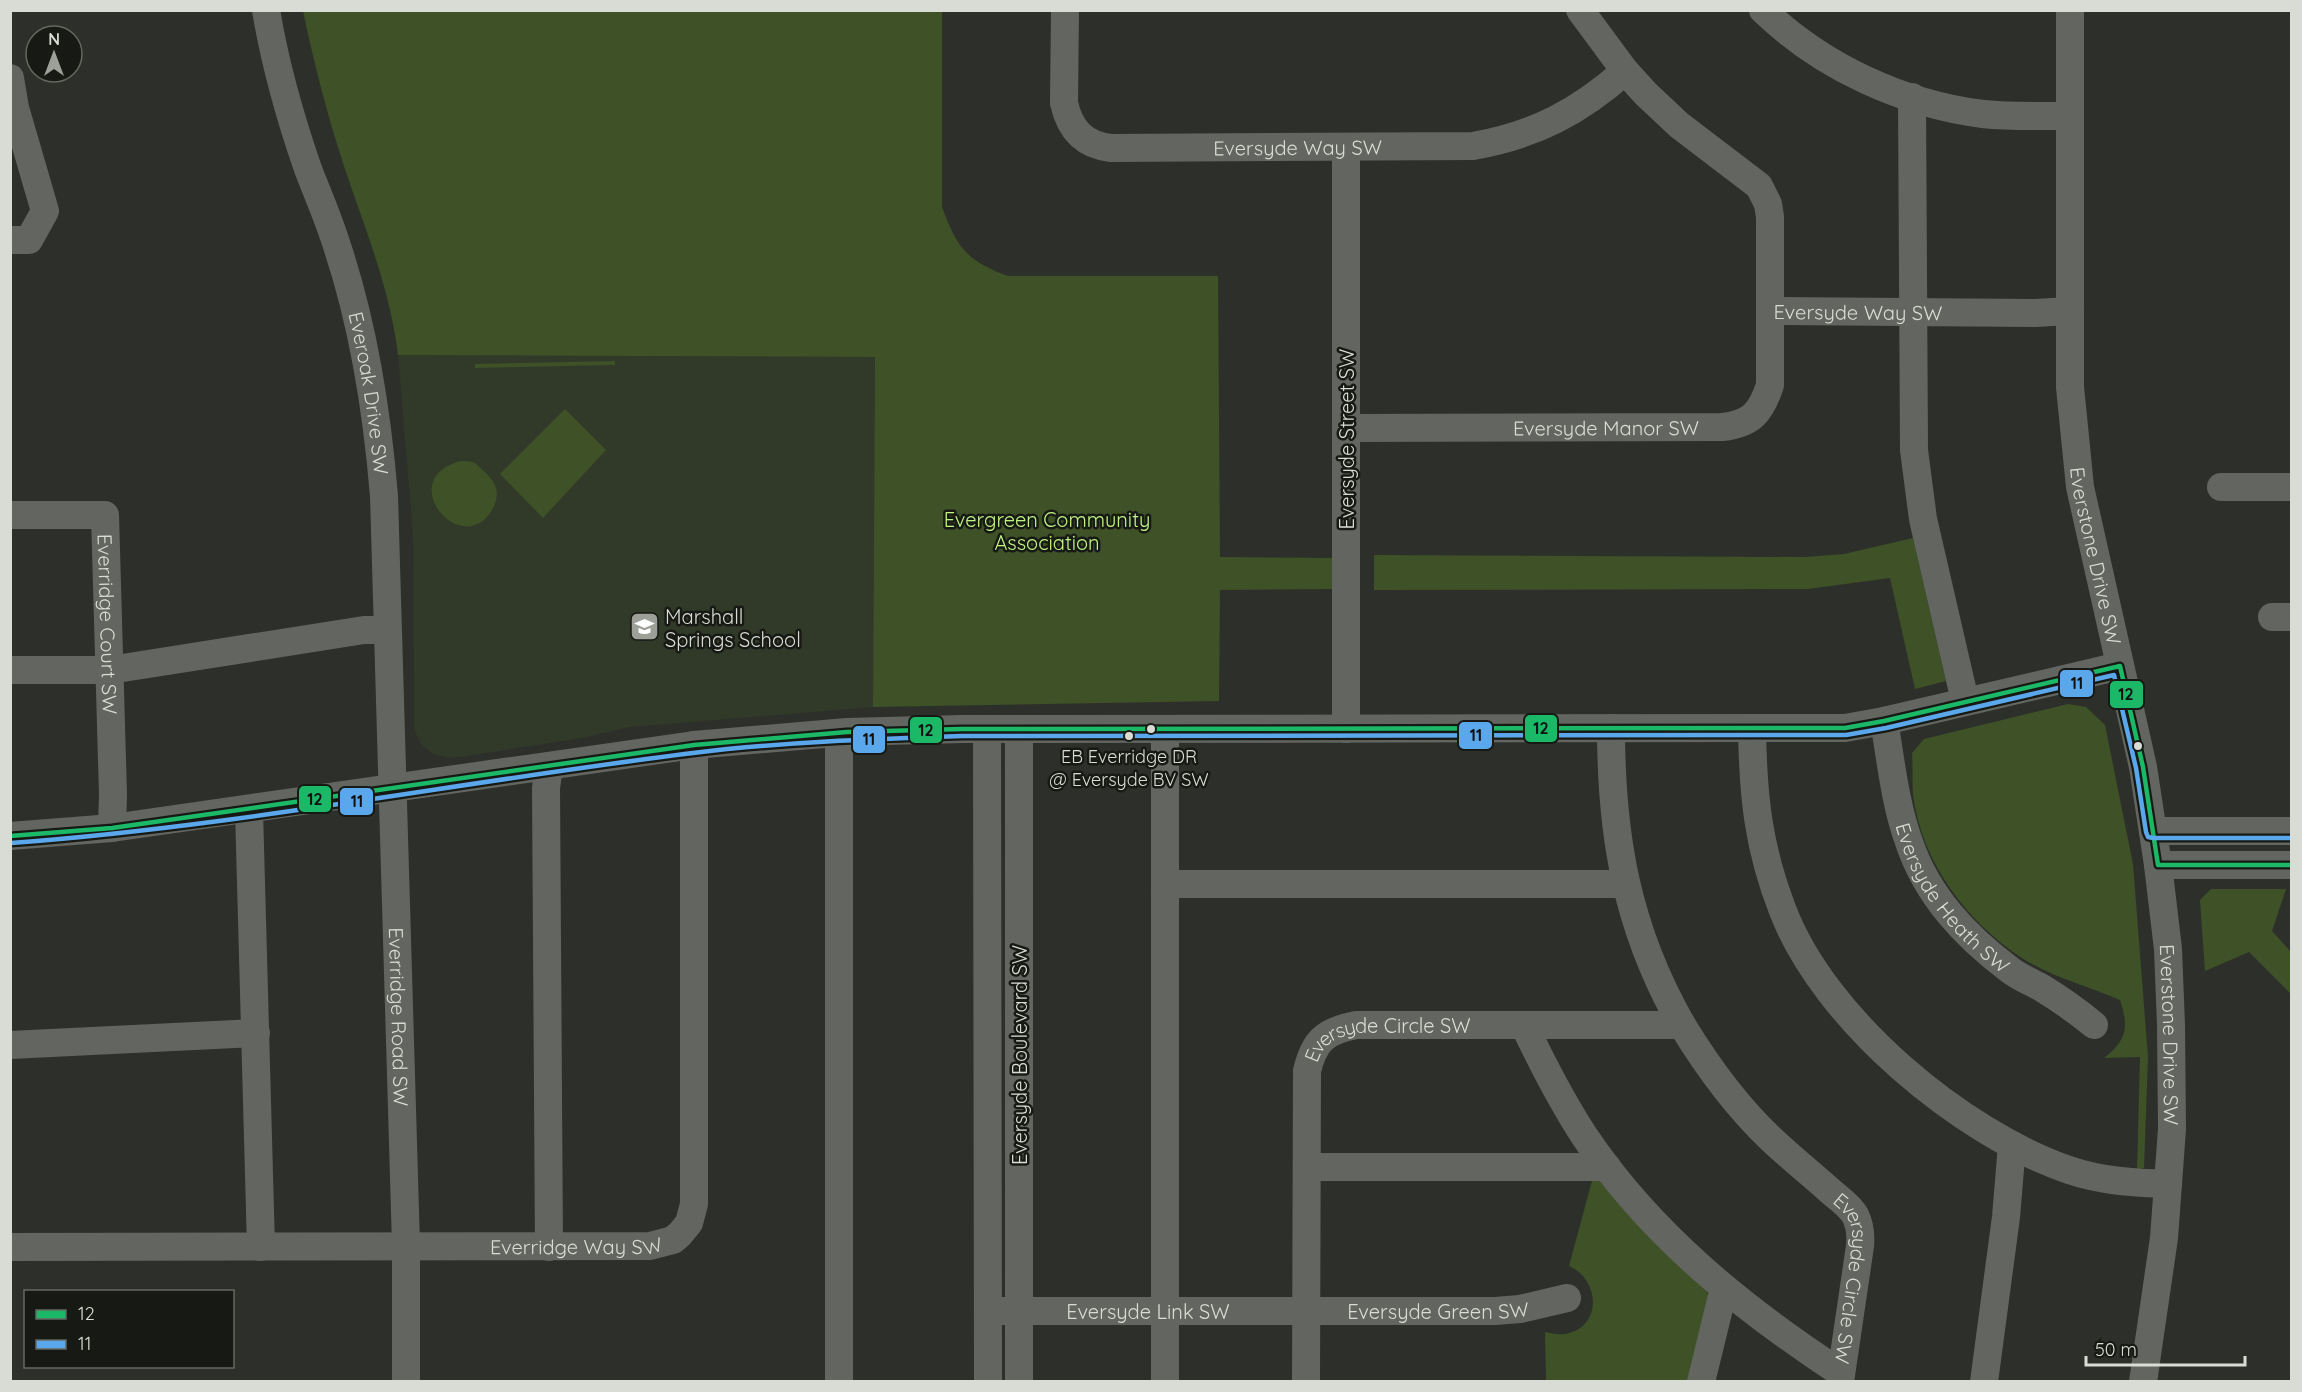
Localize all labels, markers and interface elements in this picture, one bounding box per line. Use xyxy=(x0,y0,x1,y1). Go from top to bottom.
north arrow xyxy=(24,24,84,84)
text: N xyxy=(48,29,60,49)
street label: Eversyde Way SW xyxy=(1213,134,1382,160)
street label: Eversyde Way SW xyxy=(1773,299,1942,325)
street label: Everoak Drive SW xyxy=(344,309,395,476)
street label: Eversyde Street SW xyxy=(1334,349,1359,529)
street label: Eversyde Manor SW xyxy=(1513,415,1699,440)
street label: Everstone Drive SW xyxy=(2066,466,2128,647)
park label: Evergreen Community Association xyxy=(944,507,1150,555)
street label: Everridge Court SW xyxy=(93,533,123,715)
place label: Marshall Springs School xyxy=(665,604,801,652)
school or university icon: Marshall Springs School xyxy=(628,611,660,643)
line badge: 11 xyxy=(2059,669,2094,698)
text: 11 xyxy=(2071,673,2083,693)
line badge: 12 xyxy=(2109,680,2144,709)
text: 12 xyxy=(2118,684,2134,704)
line badge: 12 xyxy=(1524,714,1558,743)
line badge: 12 xyxy=(909,716,943,744)
text: 12 xyxy=(1533,718,1549,738)
text: 12 xyxy=(918,720,934,740)
line badge: 11 xyxy=(1458,721,1493,750)
unlabelled marker xyxy=(1145,723,1157,735)
line badge: 11 xyxy=(852,725,886,754)
text: 11 xyxy=(1470,725,1482,745)
text: 11 xyxy=(863,729,875,749)
marker: EB Everridge DR @ Eversyde BV SW xyxy=(1123,730,1135,742)
unlabelled marker xyxy=(2132,740,2144,752)
place label: EB Everridge DR @ Eversyde BV SW xyxy=(1049,745,1209,791)
line badge: 12 xyxy=(298,785,332,813)
line badge: 11 xyxy=(339,787,374,816)
text: 12 xyxy=(307,789,323,809)
text: 11 xyxy=(351,791,363,811)
street label: Eversyde Heath SW xyxy=(1891,819,2015,978)
street label: Everridge Road SW xyxy=(384,927,414,1107)
street label: Everstone Drive SW xyxy=(2155,944,2184,1125)
street label: Eversyde Boulevard SW xyxy=(1007,945,1032,1165)
street label: Eversyde Circle SW xyxy=(1298,1013,1471,1065)
street label: Eversyde Circle SW xyxy=(1829,1187,1873,1366)
street label: Everridge Way SW xyxy=(490,1231,665,1260)
legend xyxy=(24,1290,234,1368)
street label: Eversyde Green SW xyxy=(1347,1296,1530,1324)
street label: Eversyde Link SW xyxy=(1066,1299,1230,1324)
text: 12 xyxy=(78,1302,95,1325)
scale bar xyxy=(2086,1329,2245,1367)
text: 11 xyxy=(78,1332,91,1355)
text: 50 m xyxy=(2095,1338,2137,1361)

